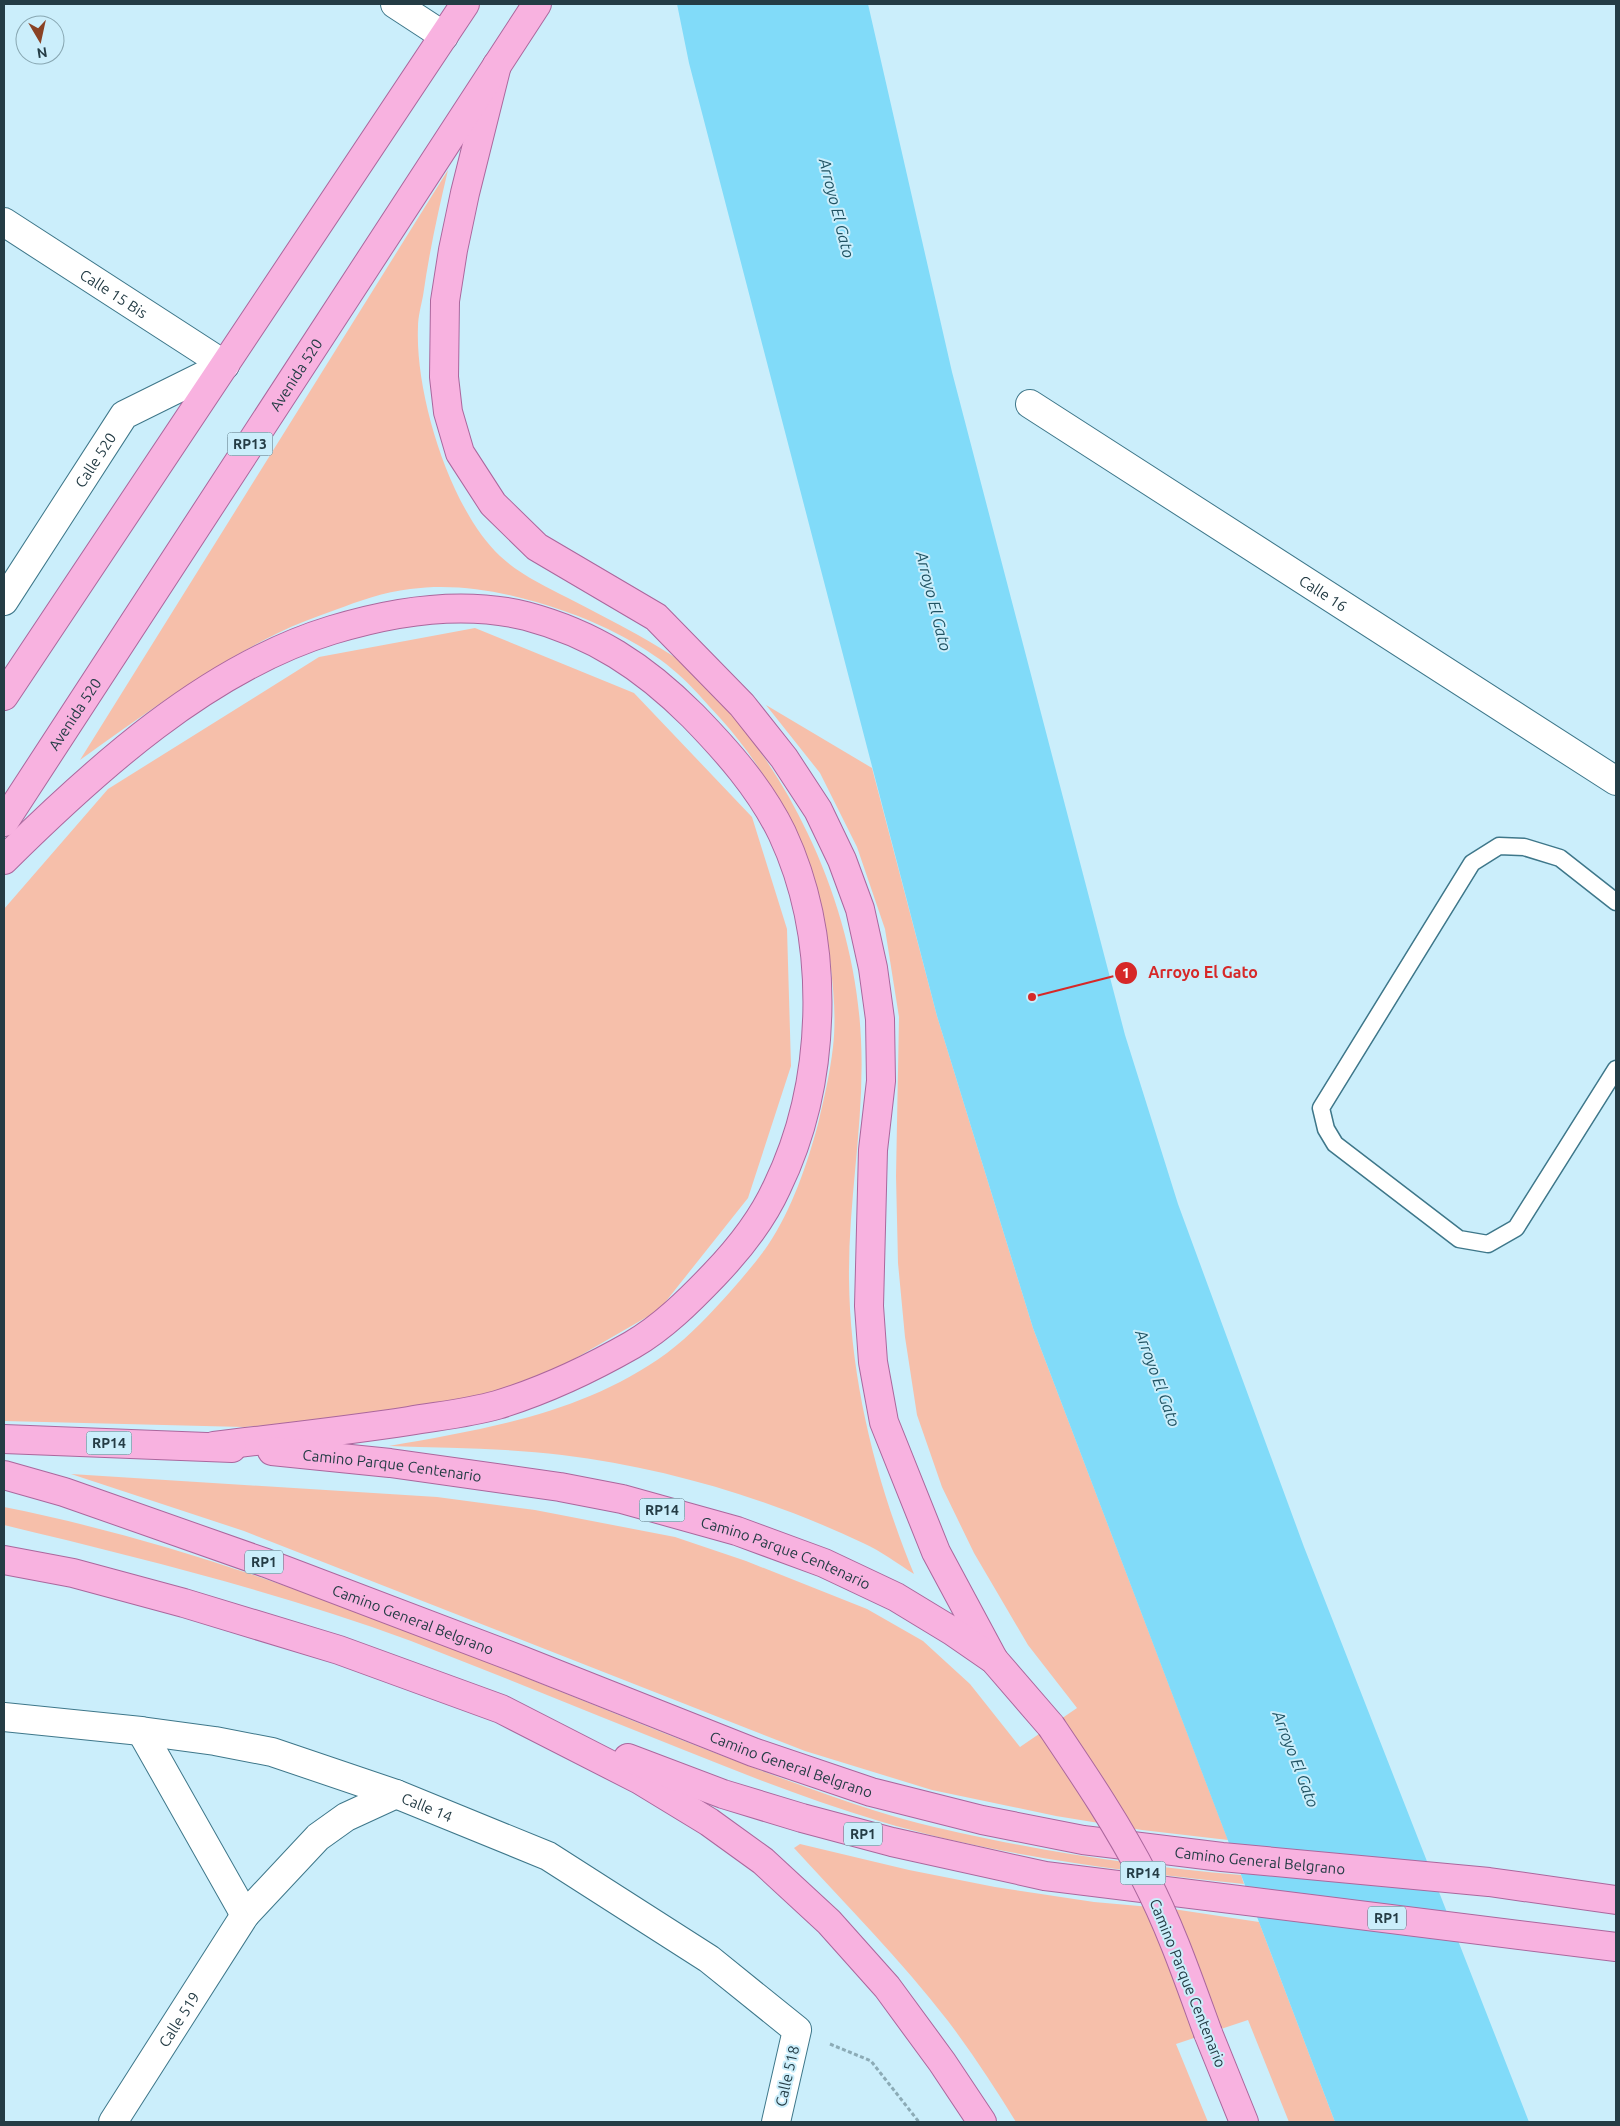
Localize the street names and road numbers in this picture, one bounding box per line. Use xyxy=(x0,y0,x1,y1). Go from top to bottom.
street label: Calle 15 Bis xyxy=(77,265,151,321)
street label: Avenida 520 xyxy=(266,335,325,414)
street label: Calle 520 xyxy=(71,429,119,490)
road number: RP13 xyxy=(228,432,272,456)
street label: Calle 16 xyxy=(1296,571,1351,614)
street label: Avenida 520 xyxy=(45,675,104,753)
road number: RP14 xyxy=(86,1432,132,1455)
street label: Camino Parque Centenario xyxy=(302,1446,483,1484)
road number: RP14 xyxy=(640,1498,684,1522)
street label: Camino Parque Centenario xyxy=(699,1513,873,1592)
road number: RP1 xyxy=(245,1550,283,1574)
street label: Camino General Belgrano xyxy=(330,1581,496,1657)
street label: Camino General Belgrano xyxy=(708,1727,875,1800)
street label: Calle 14 xyxy=(399,1789,455,1825)
road number: RP1 xyxy=(844,1822,882,1846)
street label: Camino General Belgrano xyxy=(1174,1843,1346,1877)
road number: RP14 xyxy=(1120,1862,1166,1885)
street label: Camino Parque Centenario xyxy=(1146,1896,1230,2070)
road number: RP1 xyxy=(1368,1906,1406,1930)
street label: Calle 519 xyxy=(155,1988,202,2050)
street label: Calle 518 xyxy=(772,2044,802,2108)

